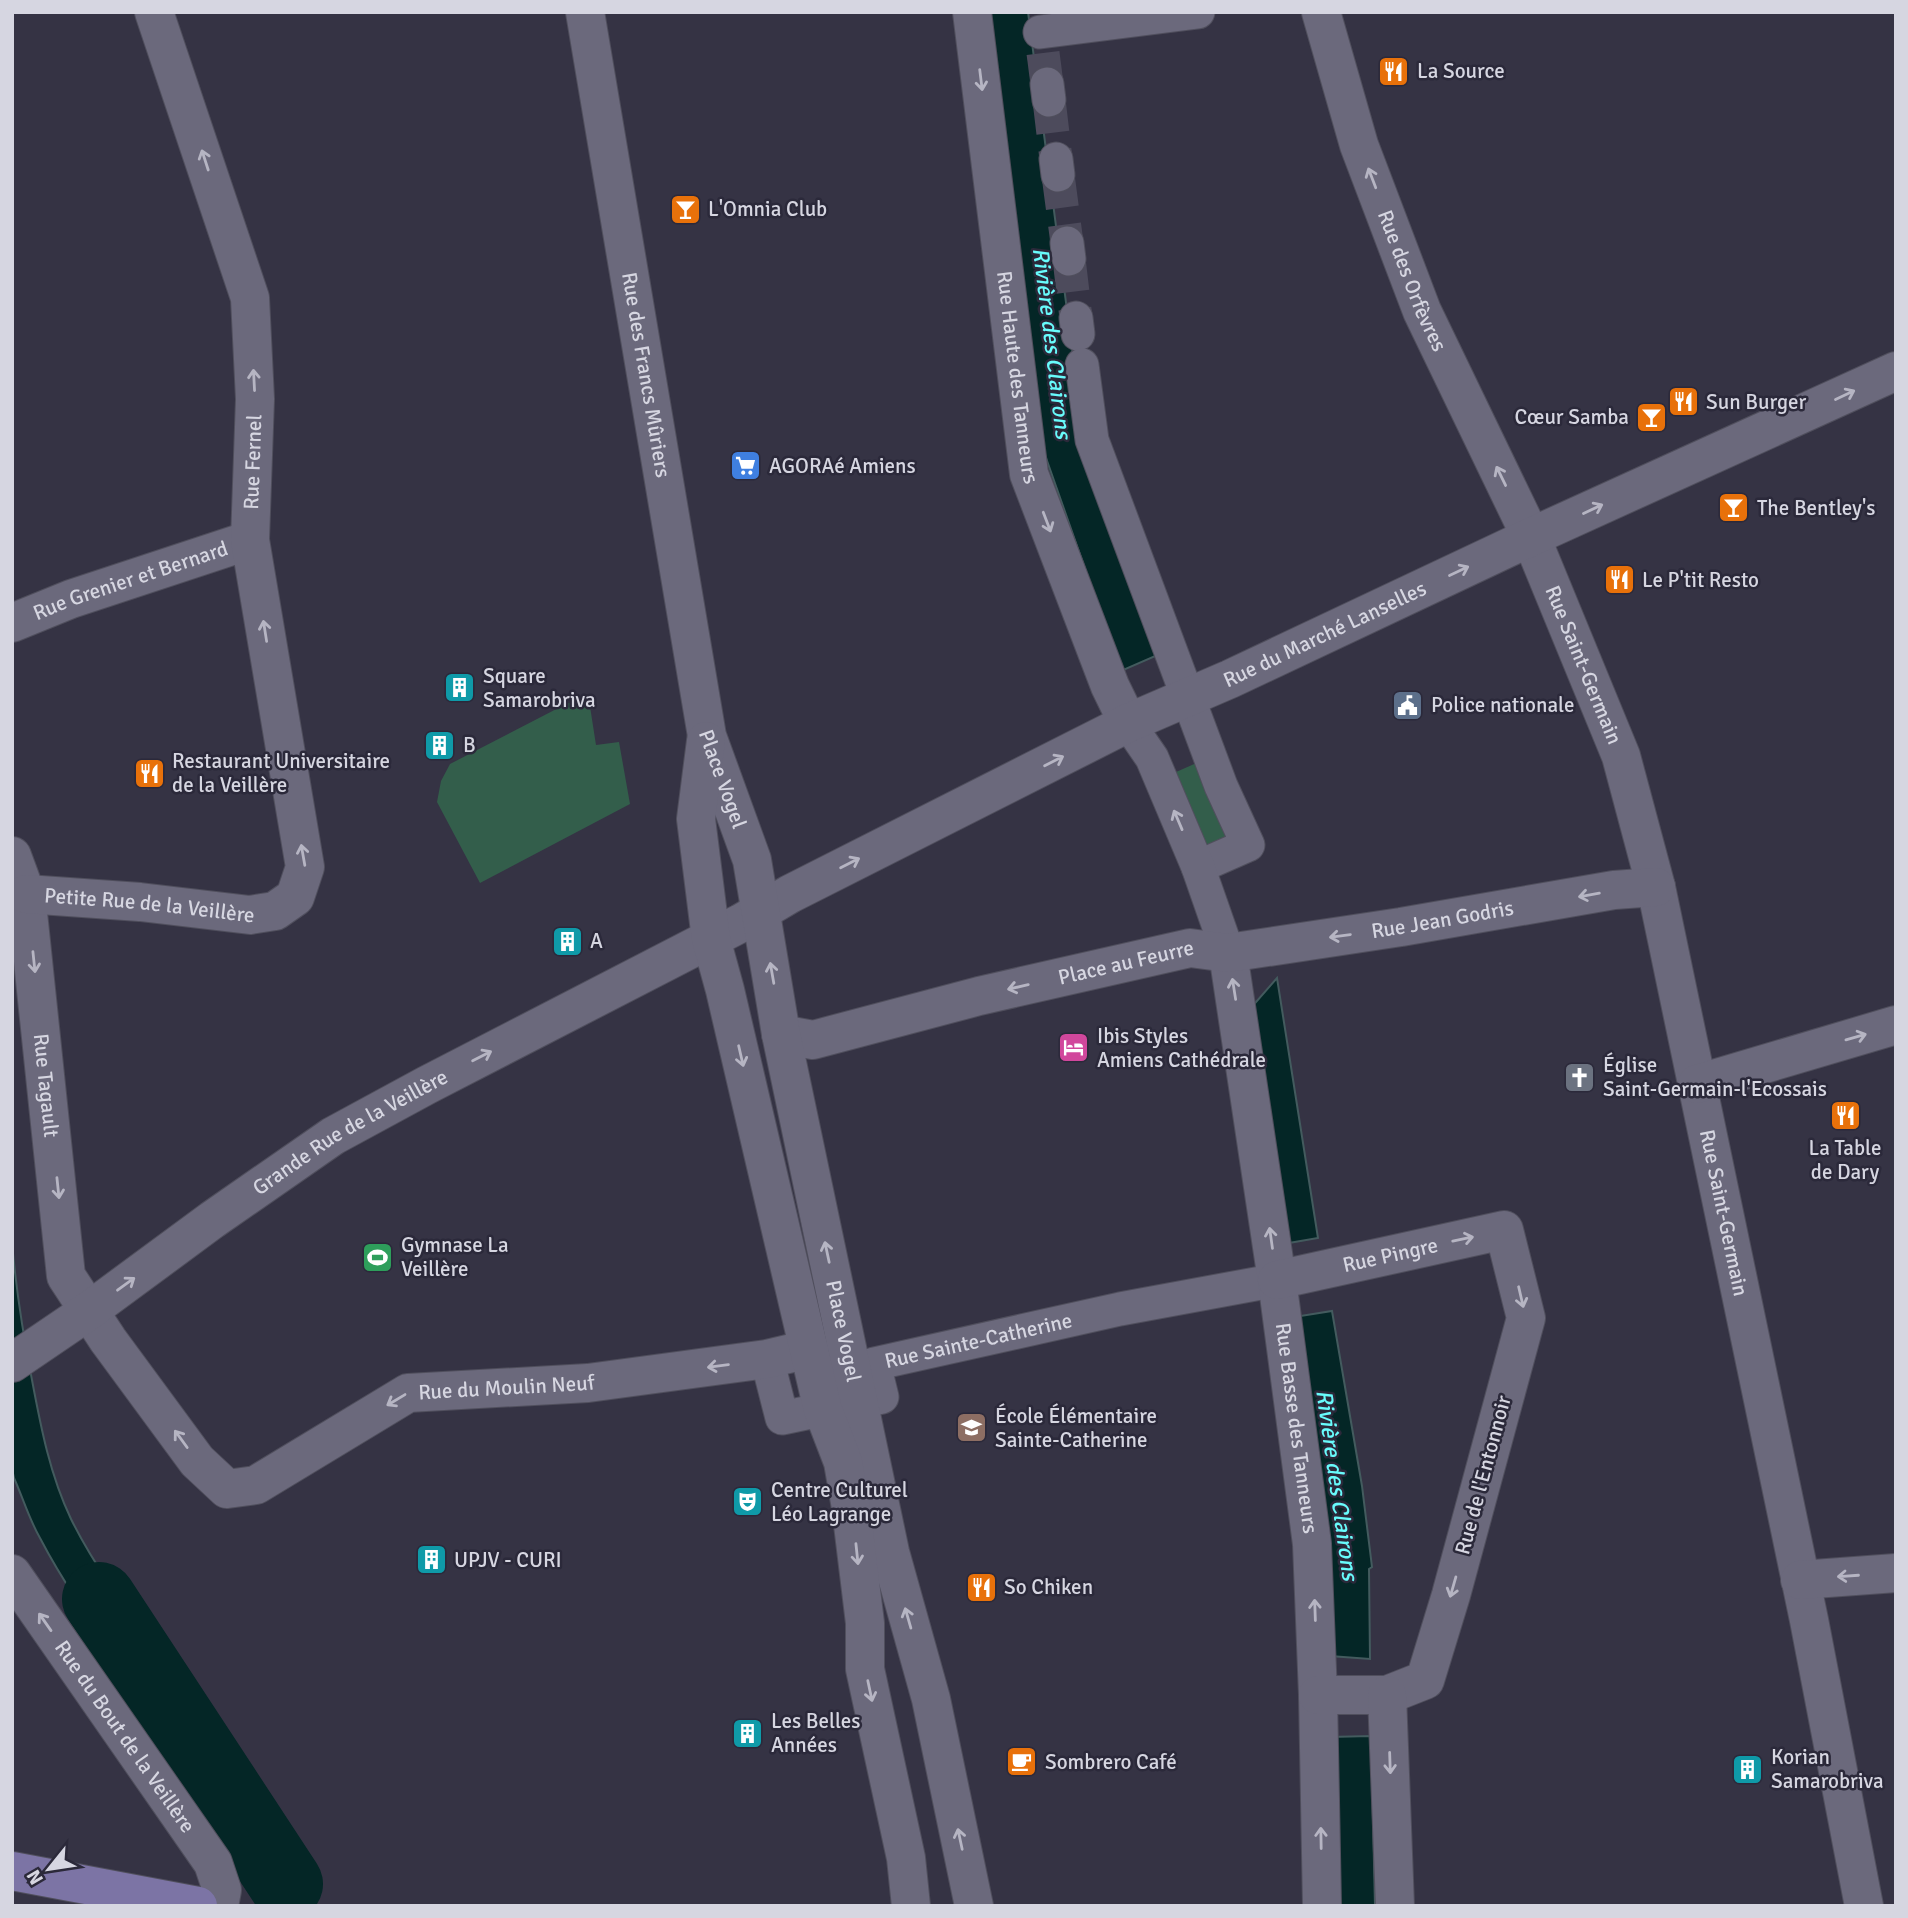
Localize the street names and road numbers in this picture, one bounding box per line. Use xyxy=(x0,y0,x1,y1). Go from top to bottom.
street label: Rue des Orfèvres xyxy=(1372,206,1452,356)
street label: Rue Haute des Tanneurs xyxy=(991,269,1045,488)
street label: Rue des Francs Mûriers xyxy=(616,270,676,480)
street label: Rue Fernel xyxy=(238,414,267,510)
street label: Rue Grenier et Bernard xyxy=(29,535,231,626)
street label: Rue du Marché Lanselles xyxy=(1219,575,1430,693)
street label: Rue Saint-Germain xyxy=(1539,582,1628,748)
street label: Place Vogel xyxy=(693,726,752,832)
street label: Petite Rue de la Veillère xyxy=(43,882,256,928)
street label: Rue Jean Godris xyxy=(1369,895,1516,944)
street label: Place au Feurre xyxy=(1056,935,1196,991)
street label: Rue Tagault xyxy=(28,1032,64,1139)
street label: Grande Rue de la Veillère xyxy=(248,1064,452,1201)
street label: Rue Saint-Germain xyxy=(1694,1127,1754,1298)
street label: Rue Pingre xyxy=(1340,1232,1440,1278)
street label: Place Vogel xyxy=(820,1278,867,1384)
street label: Rue Sainte-Catherine xyxy=(882,1307,1075,1374)
street label: Rue Basse des Tanneurs xyxy=(1270,1321,1323,1535)
street label: Rue du Moulin Neuf xyxy=(418,1369,597,1405)
street label: Rue de l'Entonnoir xyxy=(1449,1392,1517,1557)
street label: Rue du Bout de la Veillère xyxy=(49,1635,201,1838)

